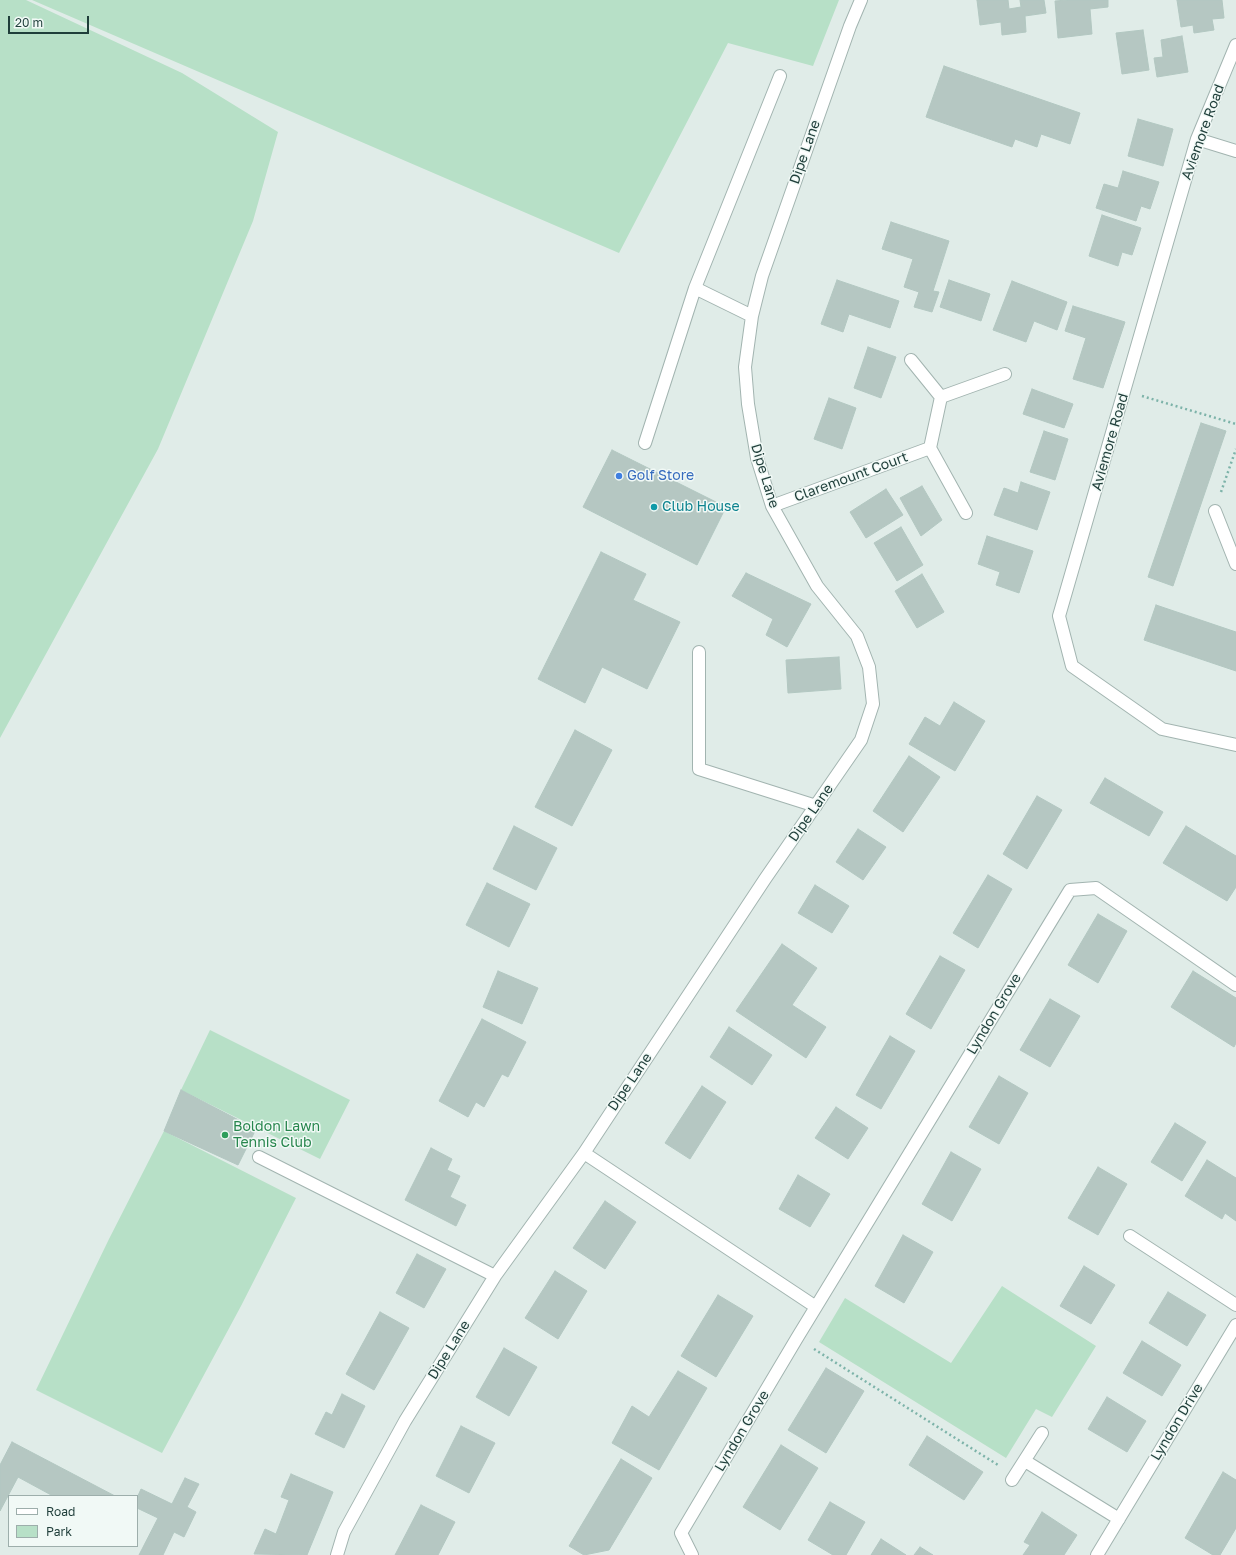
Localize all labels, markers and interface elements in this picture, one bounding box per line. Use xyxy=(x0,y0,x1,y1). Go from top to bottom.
scale bar xyxy=(10,8,91,34)
text: 20 m xyxy=(15,15,43,30)
street label: Aviemore Road xyxy=(1178,82,1228,182)
street label: Dipe Lane xyxy=(786,118,824,186)
street label: Aviemore Road xyxy=(1088,391,1132,493)
street label: Dipe Lane xyxy=(747,442,783,510)
street label: Claremount Court xyxy=(792,449,910,505)
place label: Golf Store xyxy=(627,468,694,484)
marker: Golf Store xyxy=(614,471,624,481)
place label: Club House xyxy=(662,499,740,515)
marker: Club House xyxy=(649,502,659,512)
street label: Dipe Lane xyxy=(785,781,837,845)
street label: Lyndon Grove xyxy=(963,970,1025,1058)
street label: Dipe Lane xyxy=(604,1050,656,1114)
place label: Boldon Lawn Tennis Club xyxy=(233,1119,320,1152)
marker: Boldon Lawn Tennis Club xyxy=(220,1130,230,1140)
street label: Dipe Lane xyxy=(424,1317,474,1383)
street label: Lyndon Drive xyxy=(1147,1380,1207,1464)
street label: Lyndon Grove xyxy=(711,1387,773,1475)
legend xyxy=(8,1495,138,1547)
text: Road xyxy=(46,1504,75,1519)
text: Park xyxy=(46,1524,72,1539)

